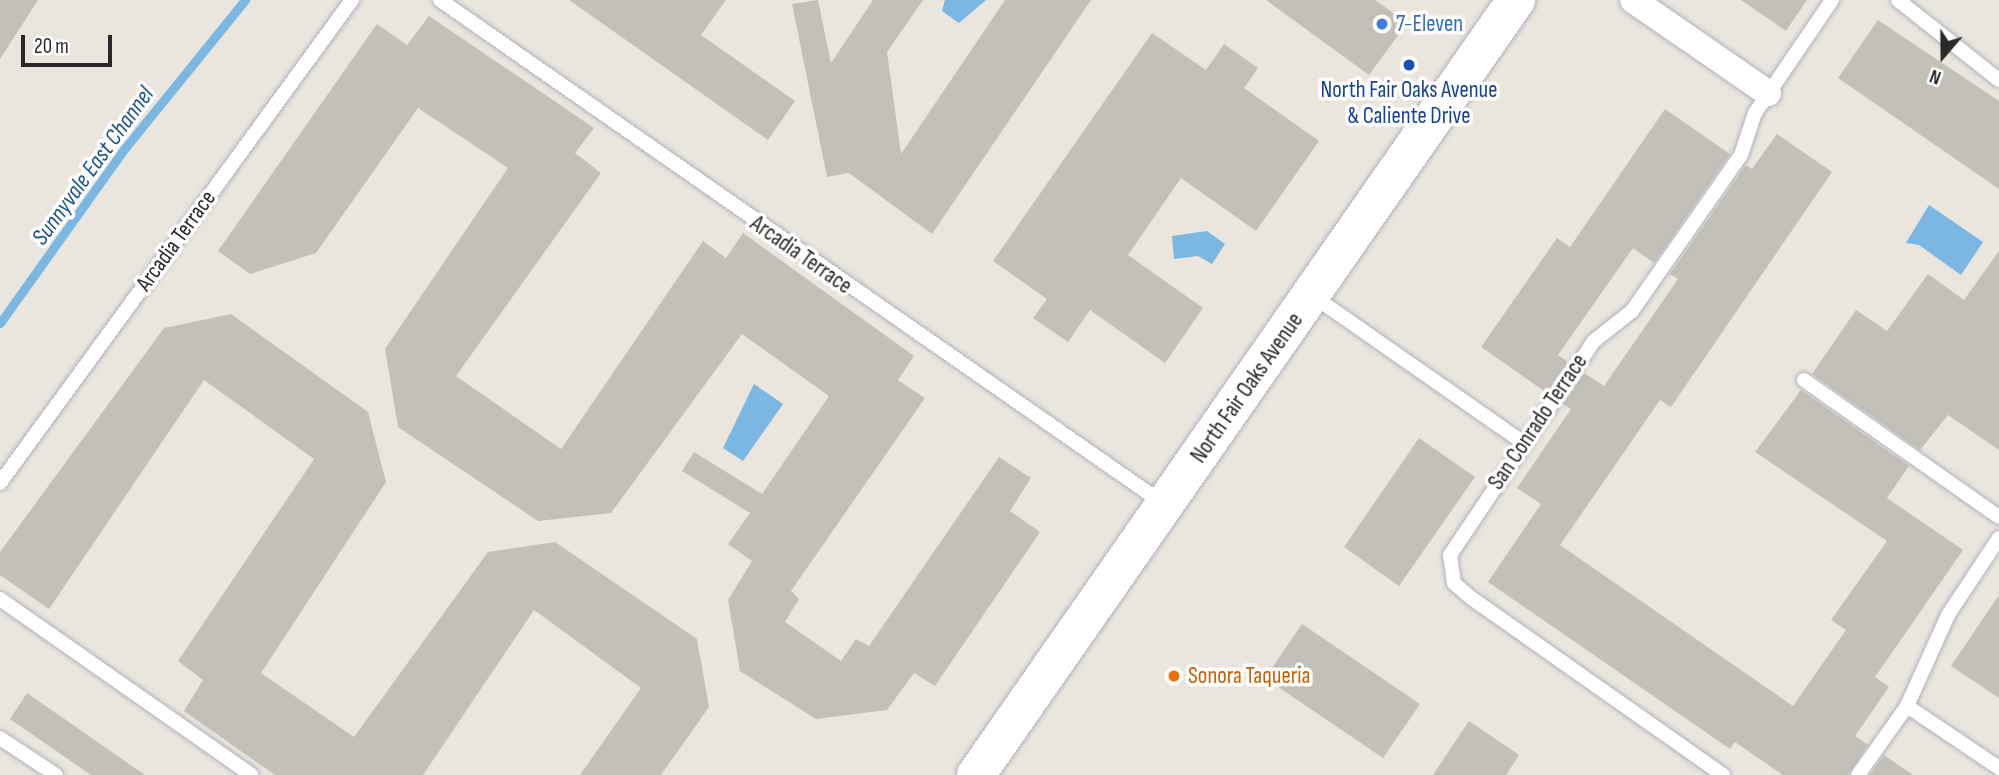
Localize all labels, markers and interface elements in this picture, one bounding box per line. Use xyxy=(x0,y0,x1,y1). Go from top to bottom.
place label: 7-Eleven xyxy=(1396,10,1463,38)
marker: 7-Eleven xyxy=(1374,16,1390,32)
scale bar xyxy=(24,21,116,65)
north arrow xyxy=(1908,21,1978,91)
text: 20 m xyxy=(34,34,69,59)
marker: North Fair Oaks Avenue & Caliente Drive xyxy=(1401,57,1417,73)
text: N xyxy=(1927,64,1944,89)
place label: North Fair Oaks Avenue & Caliente Drive xyxy=(1321,76,1497,130)
water label: Sunnyvale East Channel xyxy=(26,81,160,251)
street label: Arcadia Terrace xyxy=(130,185,222,297)
street label: Arcadia Terrace xyxy=(745,210,857,300)
street label: North Fair Oaks Avenue xyxy=(1185,308,1309,468)
street label: San Conrado Terrace xyxy=(1483,349,1593,495)
place label: Sonora Taqueria xyxy=(1188,662,1310,690)
marker: Sonora Taqueria xyxy=(1166,668,1182,684)

